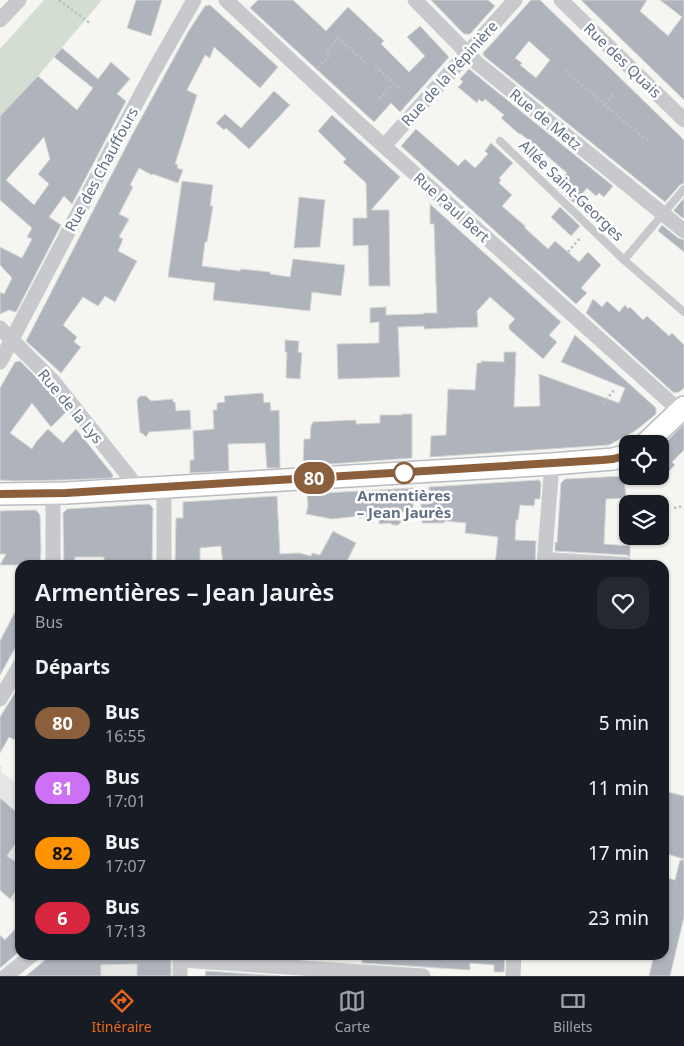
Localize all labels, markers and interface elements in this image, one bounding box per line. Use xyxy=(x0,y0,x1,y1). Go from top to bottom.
street label: Rue de la Pépinière xyxy=(396,16,502,130)
street label: Rue des Quais xyxy=(580,18,666,102)
street label: Rue de Metz xyxy=(506,84,586,154)
street label: Rue des Chauffours xyxy=(60,103,142,235)
street label: Allée Saint-Georges xyxy=(516,135,628,245)
street label: Rue Paul Bert xyxy=(410,168,495,247)
street label: Rue de la Lys xyxy=(34,365,108,447)
map controls xyxy=(619,435,669,545)
button: locate xyxy=(619,435,669,485)
line badge: 80 xyxy=(292,462,336,494)
marker: Armentières – Jean Jaurès xyxy=(393,462,415,484)
text: 80 xyxy=(304,466,324,490)
place label: Armentières – Jean Jaurès xyxy=(357,485,451,522)
button: layers xyxy=(619,495,669,545)
text: Armentières – Jean Jaurès xyxy=(35,575,334,608)
button: heart xyxy=(597,577,649,629)
text: Bus xyxy=(35,611,63,633)
text: Départs xyxy=(35,654,110,680)
text: Bus xyxy=(105,699,140,725)
text: 5 min xyxy=(599,710,649,736)
text: 80 xyxy=(52,711,73,735)
text: 16:55 xyxy=(105,725,146,747)
text: Bus xyxy=(105,764,140,790)
text: 11 min xyxy=(588,775,649,801)
text: 81 xyxy=(52,776,73,800)
text: 17:01 xyxy=(105,790,146,812)
text: Bus xyxy=(105,829,140,855)
text: 17 min xyxy=(588,840,649,866)
text: 82 xyxy=(52,841,73,865)
text: 17:07 xyxy=(105,855,146,877)
text: Bus xyxy=(105,894,140,920)
text: 23 min xyxy=(588,905,649,931)
text: 6 xyxy=(57,906,68,930)
text: 17:13 xyxy=(105,920,146,942)
tab: Itinéraire xyxy=(91,987,152,1036)
tab: Carte xyxy=(335,987,370,1036)
tab: Billets xyxy=(553,987,593,1036)

